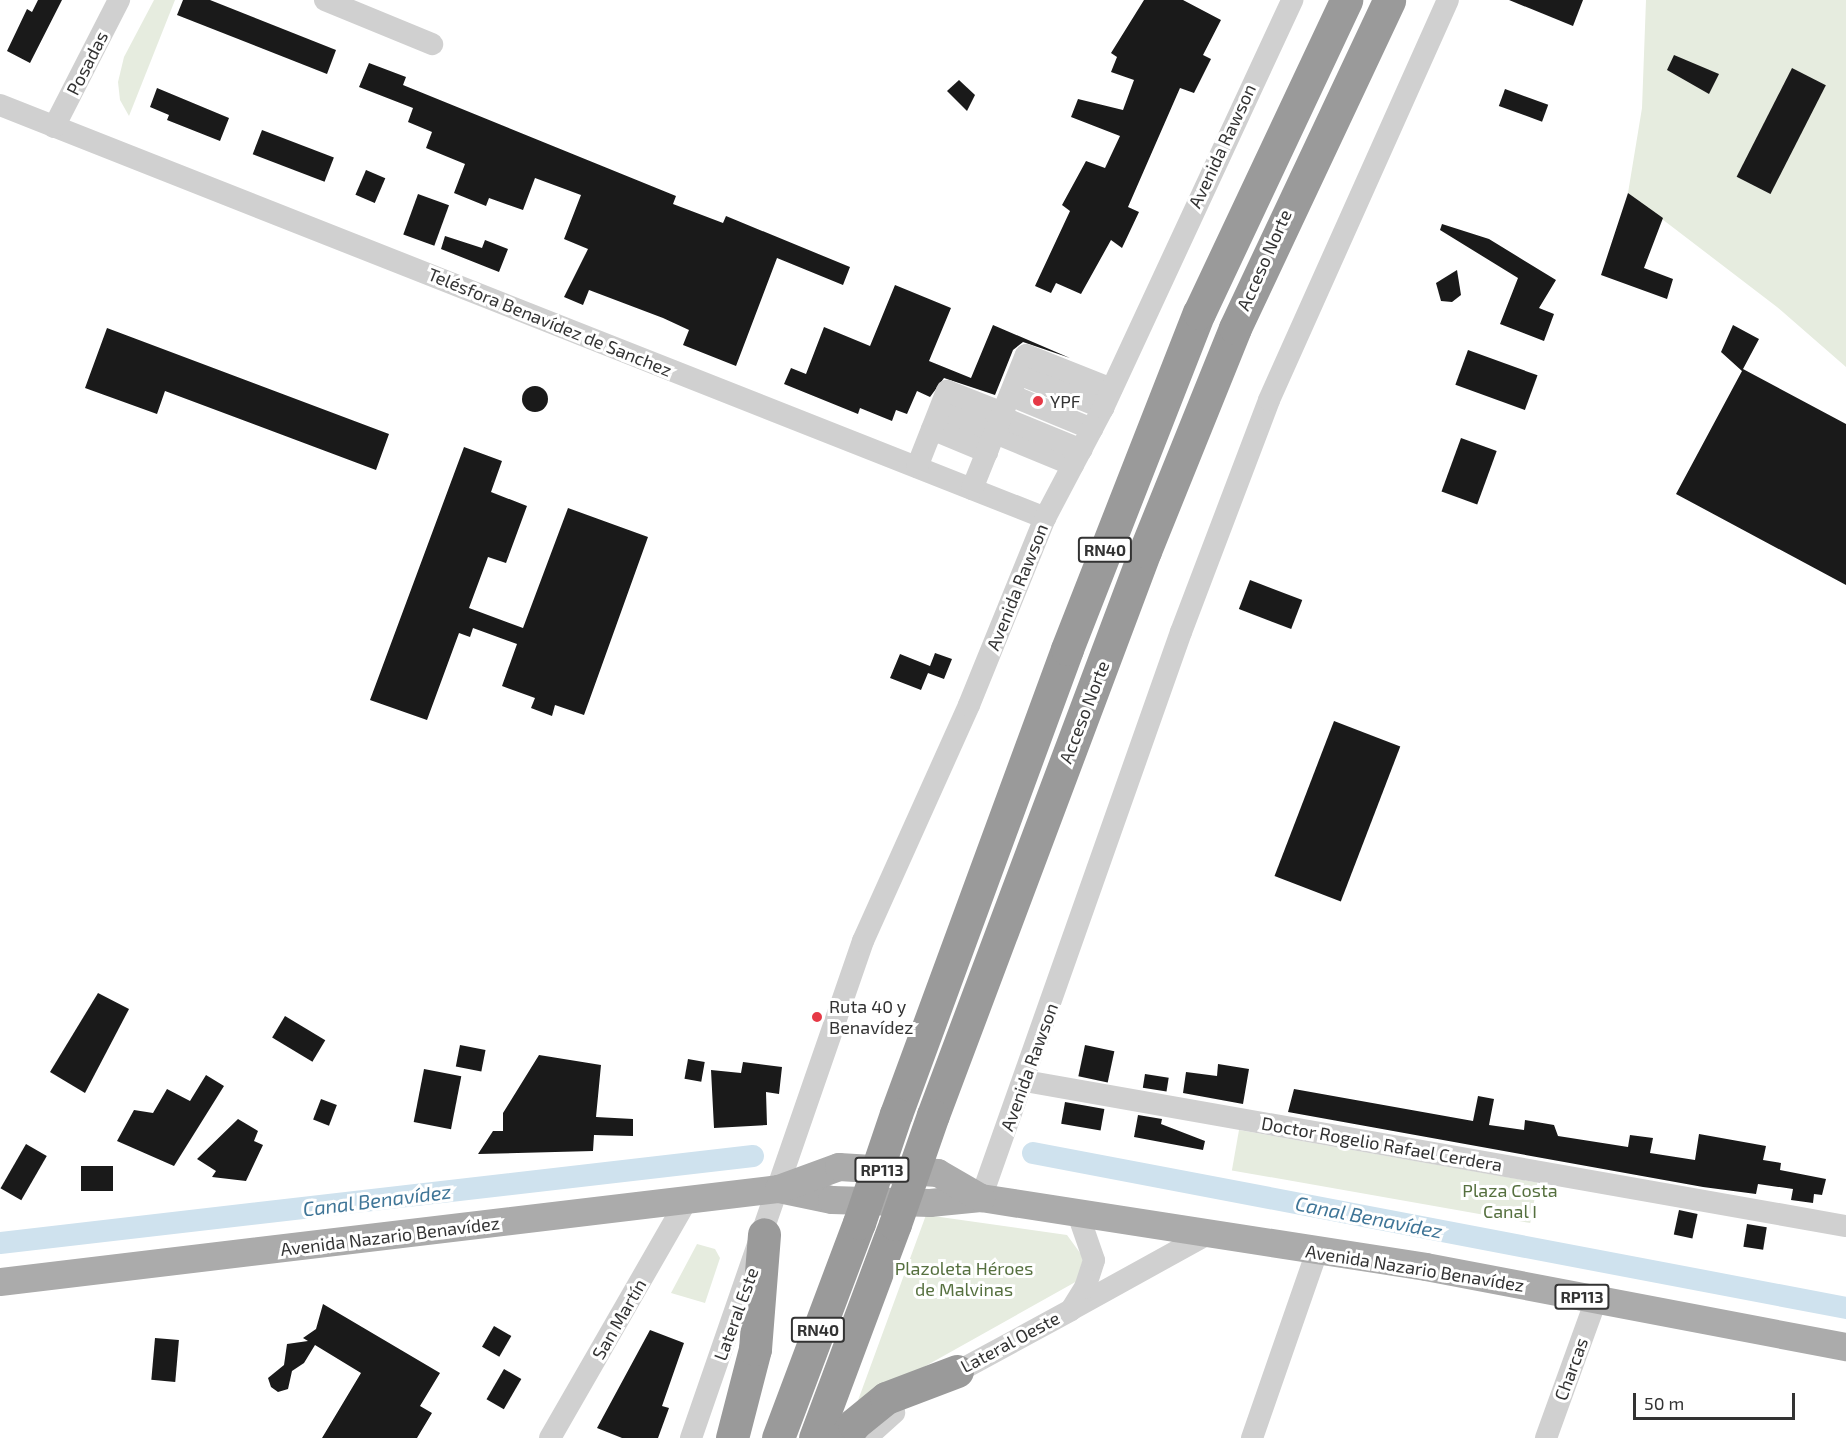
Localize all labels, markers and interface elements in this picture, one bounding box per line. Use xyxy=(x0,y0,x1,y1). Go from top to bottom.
street label: Posadas xyxy=(62,27,112,99)
street label: Avenida Rawson xyxy=(1184,80,1260,212)
street label: Acceso Norte xyxy=(1232,206,1296,314)
street label: Telésfora Benavídez de Sanchez xyxy=(425,263,675,381)
place label: YPF xyxy=(1050,390,1081,412)
marker: YPF xyxy=(1031,394,1045,408)
street label: Avenida Rawson xyxy=(982,520,1052,654)
road number: RN40 xyxy=(1076,537,1134,563)
street label: Acceso Norte xyxy=(1055,658,1113,766)
place label: Ruta 40 y Benavídez xyxy=(829,996,913,1038)
street label: Avenida Rawson xyxy=(996,1000,1062,1134)
marker: Ruta 40 y Benavídez xyxy=(810,1010,824,1024)
street label: Doctor Rogelio Rafael Cerdera xyxy=(1259,1112,1505,1176)
road number: RP113 xyxy=(854,1157,910,1183)
water label: Canal Benavídez xyxy=(301,1179,453,1221)
park label: Plaza Costa Canal I xyxy=(1462,1180,1558,1222)
water label: Canal Benavídez xyxy=(1293,1191,1445,1243)
street label: Avenida Nazario Benavídez xyxy=(279,1212,501,1260)
street label: Avenida Nazario Benavídez xyxy=(1304,1240,1526,1296)
park label: Plazoleta Héroes de Malvinas xyxy=(895,1258,1033,1300)
street label: Lateral Este xyxy=(709,1264,763,1364)
street label: San Martín xyxy=(587,1275,651,1363)
road number: RP113 xyxy=(1554,1284,1610,1310)
street label: Lateral Oeste xyxy=(957,1307,1063,1377)
road number: RN40 xyxy=(790,1317,846,1343)
street label: Charcas xyxy=(1550,1335,1592,1403)
scale bar xyxy=(1636,1381,1798,1419)
text: 50 m xyxy=(1644,1392,1684,1414)

